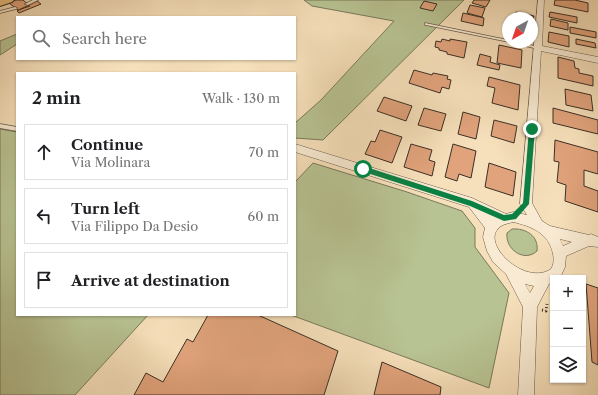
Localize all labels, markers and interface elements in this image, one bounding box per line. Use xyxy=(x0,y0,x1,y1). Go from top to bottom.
north arrow xyxy=(502,12,538,48)
search box xyxy=(16,16,296,60)
icon: search xyxy=(30,27,52,49)
text: Search here xyxy=(62,29,147,48)
text: 2 min xyxy=(32,88,81,108)
text: Walk · 130 m xyxy=(202,90,280,106)
route end xyxy=(523,120,541,138)
text: Continue xyxy=(71,135,143,154)
icon: ahead xyxy=(33,141,55,163)
text: 70 m xyxy=(249,144,279,160)
text: Via Molinara xyxy=(71,154,150,170)
route start xyxy=(354,160,372,178)
text: Turn left xyxy=(71,199,140,218)
icon: left xyxy=(33,205,55,227)
text: 60 m xyxy=(248,208,279,224)
text: Via Filippo Da Desio xyxy=(71,218,198,234)
icon: arrive xyxy=(33,269,55,291)
text: Arrive at destination xyxy=(71,271,230,290)
map controls xyxy=(550,275,586,383)
button: + xyxy=(550,275,586,311)
button: − xyxy=(550,311,586,347)
button: layers xyxy=(550,347,586,383)

